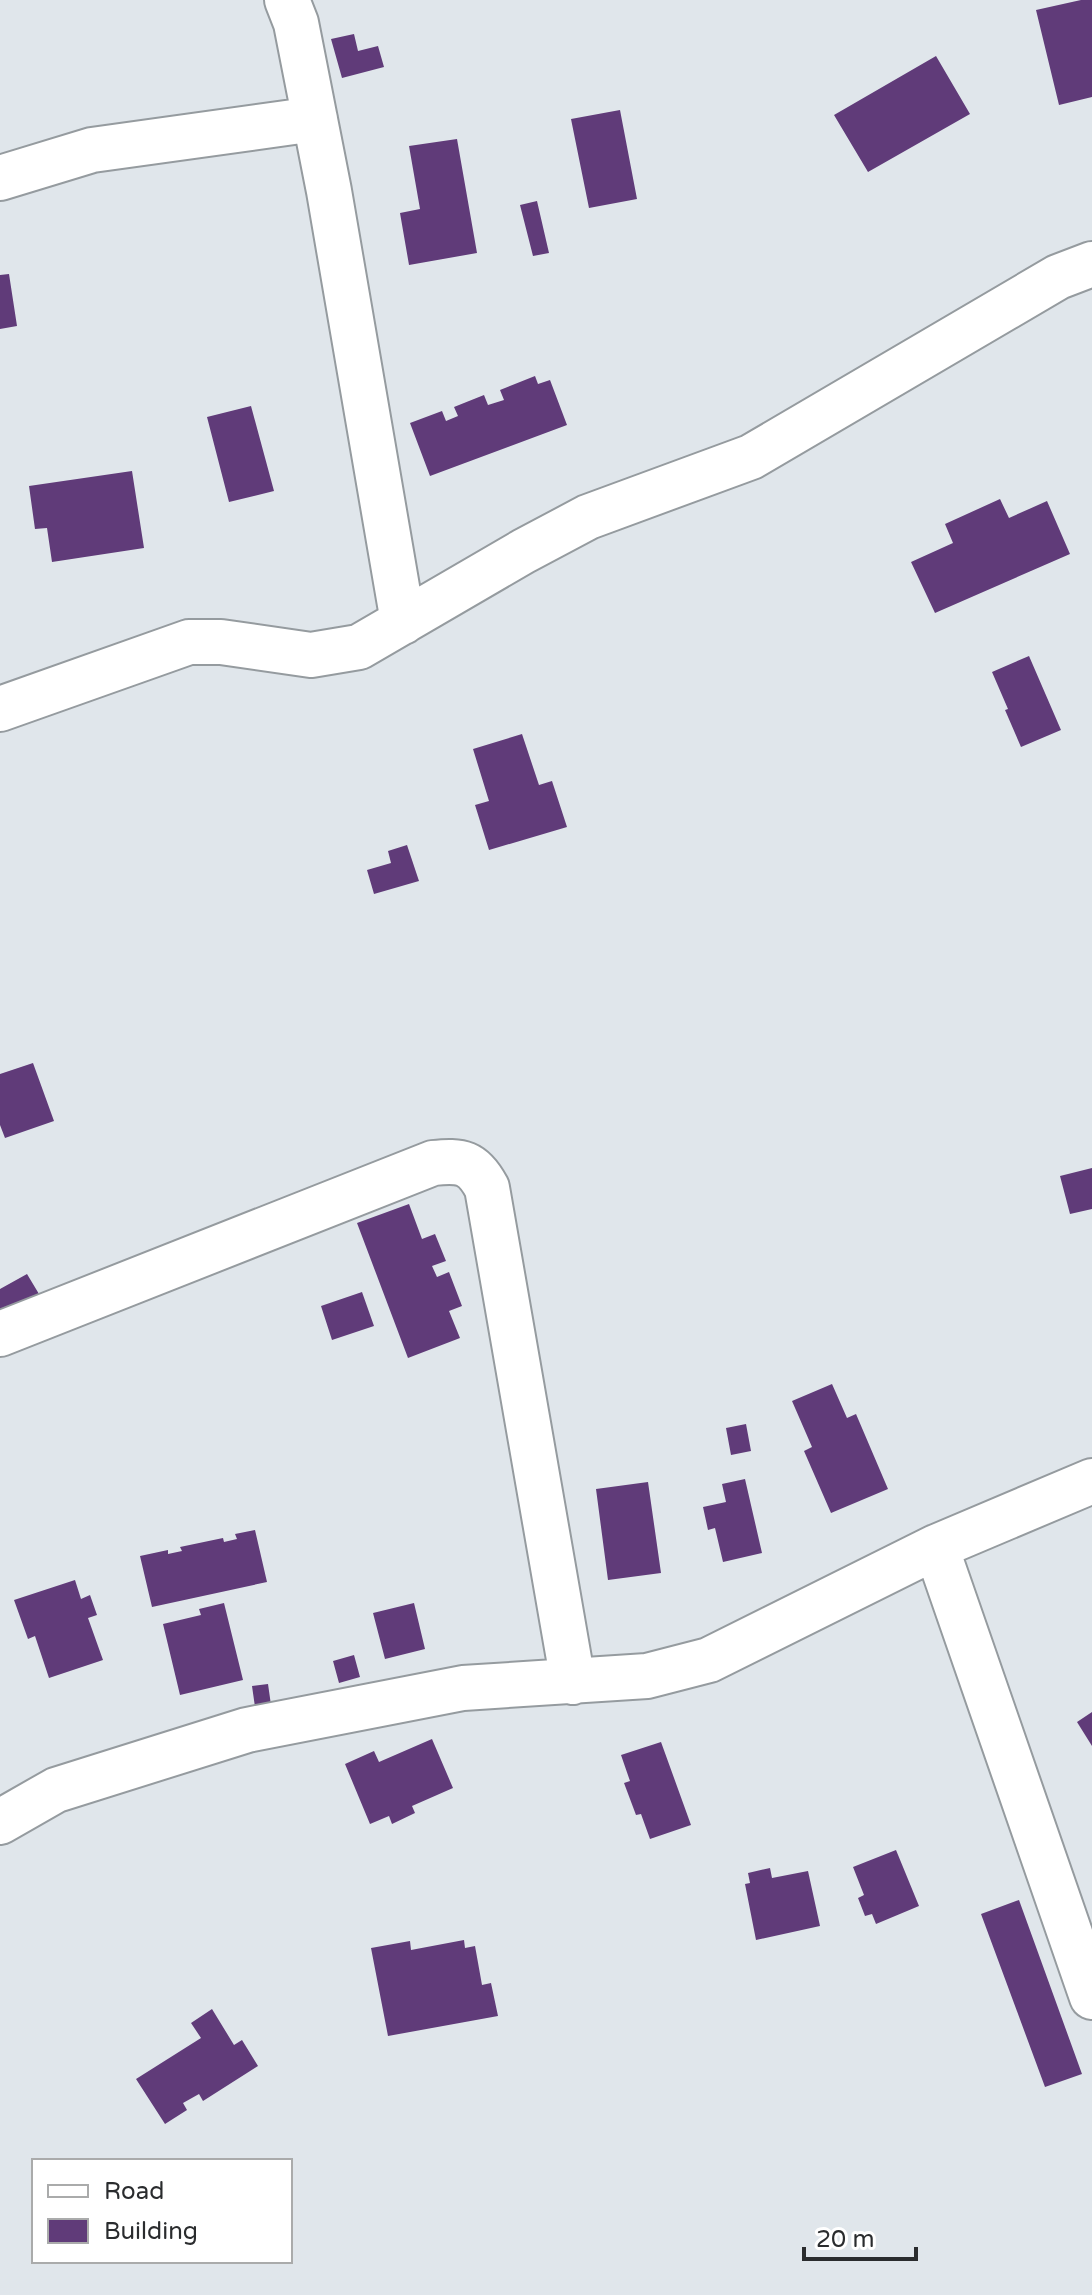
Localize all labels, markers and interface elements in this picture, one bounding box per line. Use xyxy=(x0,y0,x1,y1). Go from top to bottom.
legend xyxy=(32,2159,292,2263)
text: Road xyxy=(104,2177,164,2206)
scale bar xyxy=(804,2211,916,2261)
text: Building xyxy=(104,2217,198,2246)
text: 20 m xyxy=(816,2225,874,2254)

